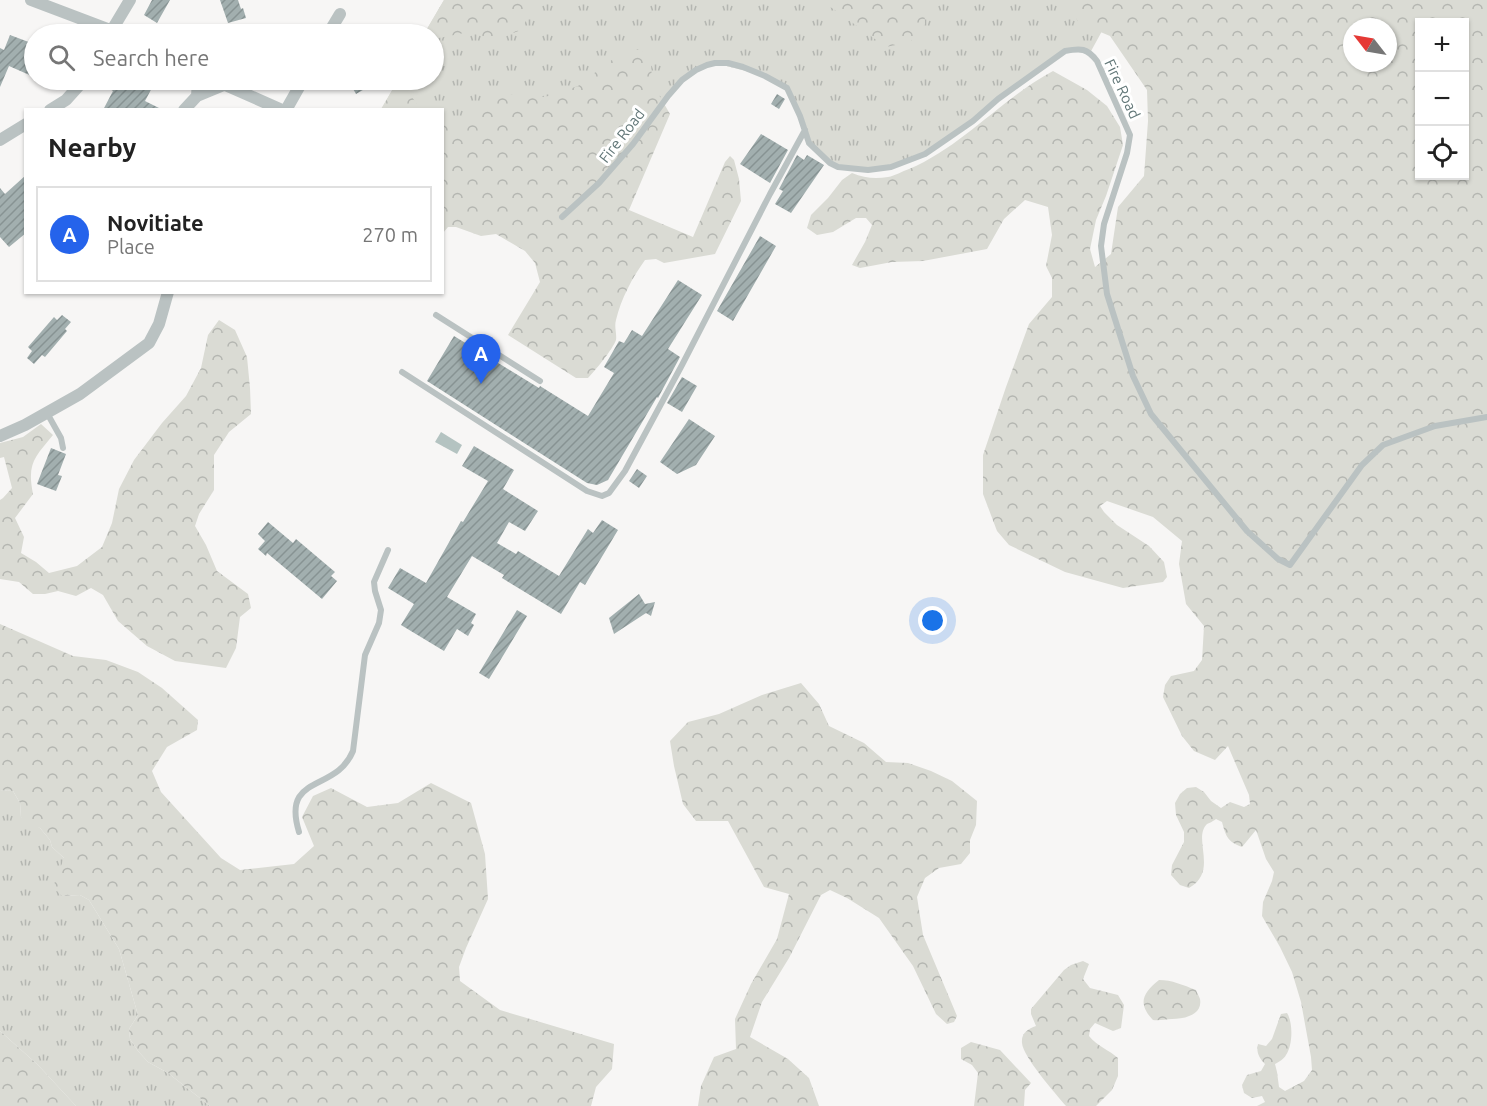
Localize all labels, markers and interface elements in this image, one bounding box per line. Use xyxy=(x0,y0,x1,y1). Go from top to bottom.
north arrow xyxy=(1343,18,1397,72)
map controls xyxy=(1415,18,1469,180)
button: + xyxy=(1415,18,1469,72)
search box xyxy=(24,24,444,90)
icon: search xyxy=(45,41,78,74)
text: Search here xyxy=(93,45,209,70)
street label: Fire Road xyxy=(1101,56,1144,121)
button: − xyxy=(1415,72,1469,126)
street label: Fire Road xyxy=(595,105,648,166)
button: locate xyxy=(1415,126,1469,180)
text: Nearby xyxy=(48,133,136,162)
text: Novitiate xyxy=(107,210,204,235)
text: A xyxy=(62,223,77,246)
text: 270 m xyxy=(362,223,418,246)
text: Place xyxy=(107,235,155,258)
pin: A xyxy=(462,334,500,384)
your location xyxy=(918,606,947,635)

